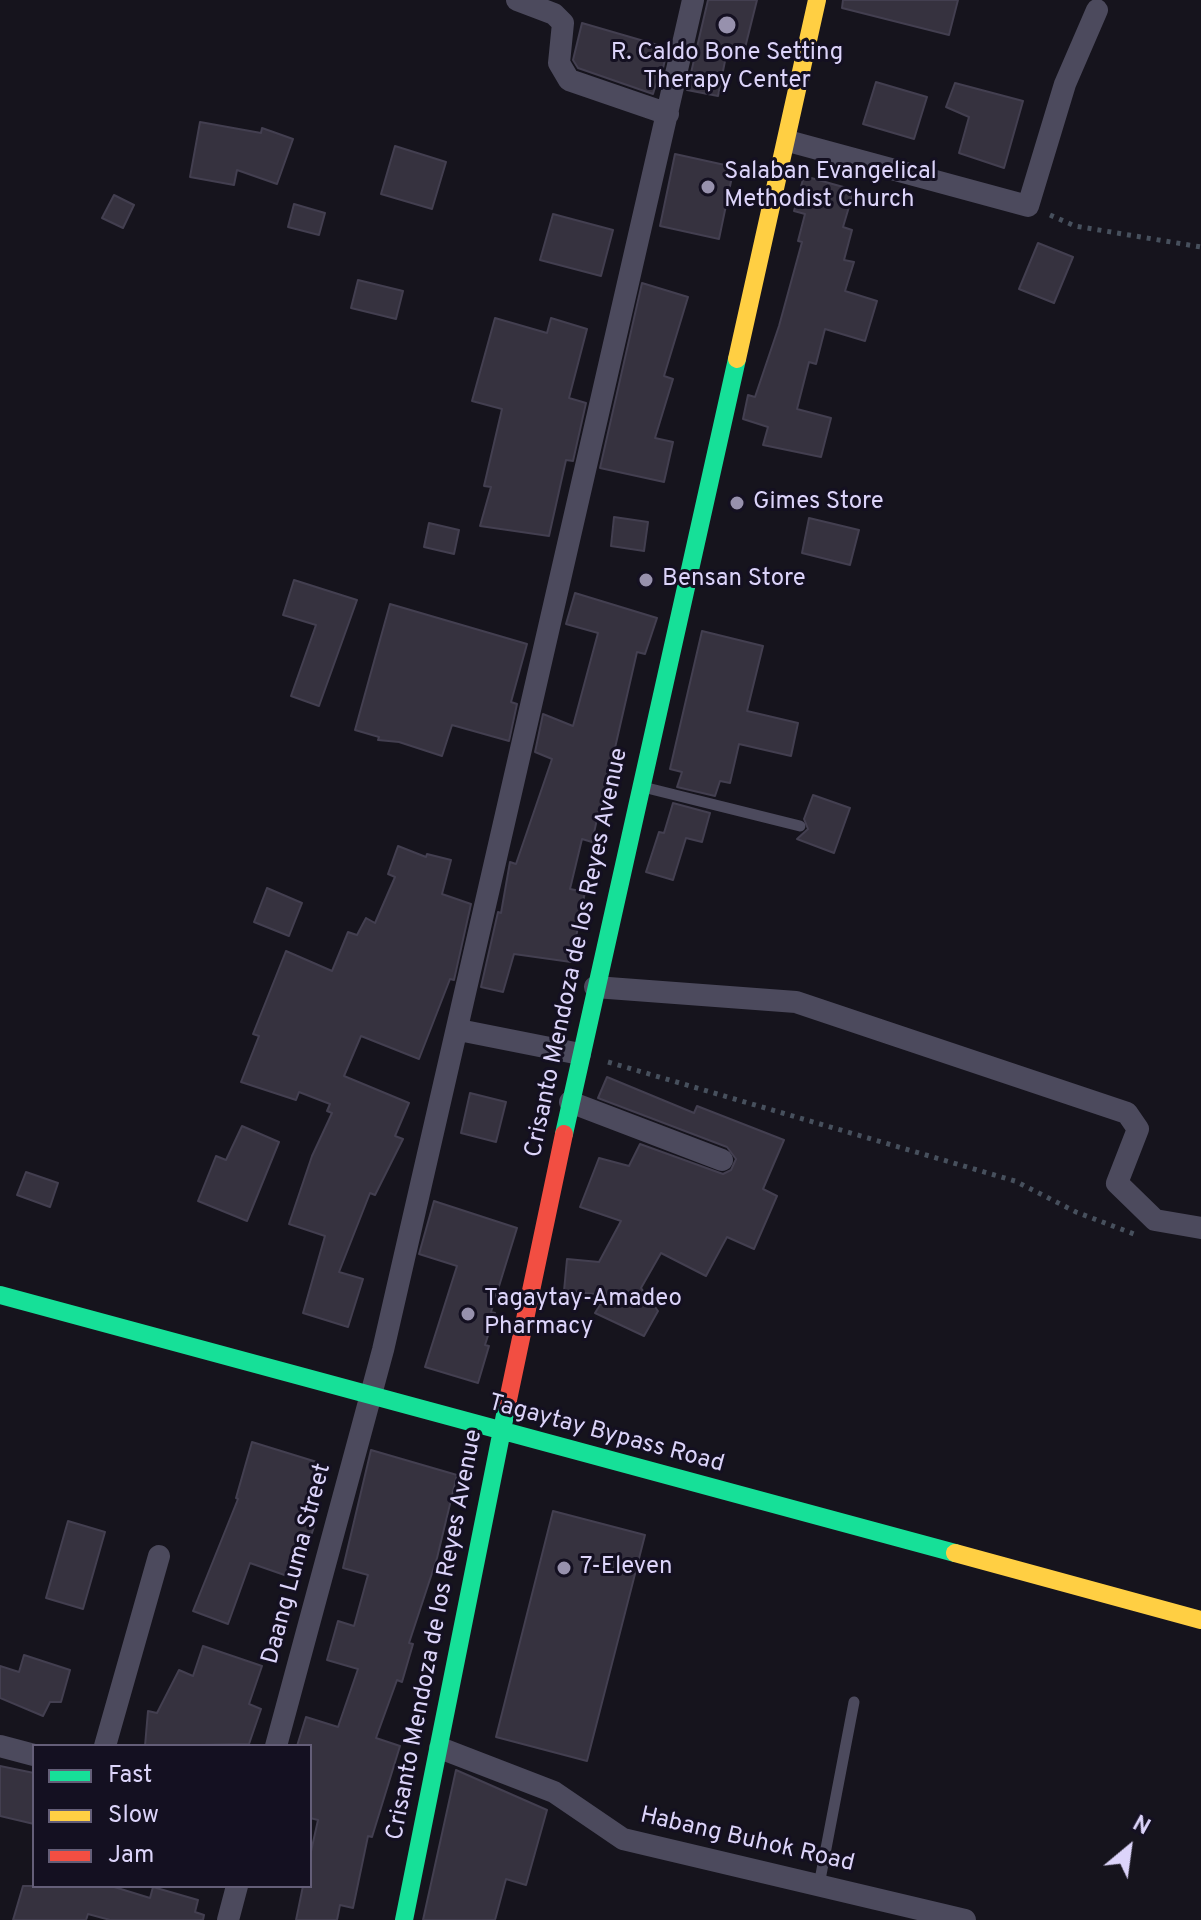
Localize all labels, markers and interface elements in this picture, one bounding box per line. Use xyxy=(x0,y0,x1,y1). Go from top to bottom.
marker: R. Caldo Bone Setting Therapy Center xyxy=(716,14,738,36)
place label: R. Caldo Bone Setting Therapy Center xyxy=(611,40,843,96)
place label: Salaban Evangelical Methodist Church xyxy=(724,159,937,215)
marker: Salaban Evangelical Methodist Church xyxy=(699,178,717,196)
place label: Gimes Store xyxy=(753,489,884,517)
marker: Gimes Store xyxy=(728,494,746,512)
place label: Bensan Store xyxy=(662,566,806,594)
marker: Bensan Store xyxy=(637,571,655,589)
street label: Crisanto Mendoza de los Reyes Avenue xyxy=(520,746,636,1160)
place label: Tagaytay-Amadeo Pharmacy xyxy=(484,1286,682,1342)
marker: Tagaytay-Amadeo Pharmacy xyxy=(459,1305,477,1323)
street label: Tagaytay Bypass Road xyxy=(485,1390,727,1480)
street label: Crisanto Mendoza de los Reyes Avenue xyxy=(382,1427,490,1843)
street label: Daang Luma Street xyxy=(257,1461,339,1667)
place label: 7-Eleven xyxy=(580,1554,673,1582)
marker: 7-Eleven xyxy=(555,1559,573,1577)
legend xyxy=(32,1744,312,1888)
text: Fast xyxy=(108,1761,152,1791)
text: Slow xyxy=(108,1801,159,1831)
street label: Habang Buhok Road xyxy=(637,1802,857,1880)
north arrow xyxy=(1089,1808,1169,1888)
text: N xyxy=(1127,1811,1154,1842)
text: Jam xyxy=(108,1841,154,1871)

